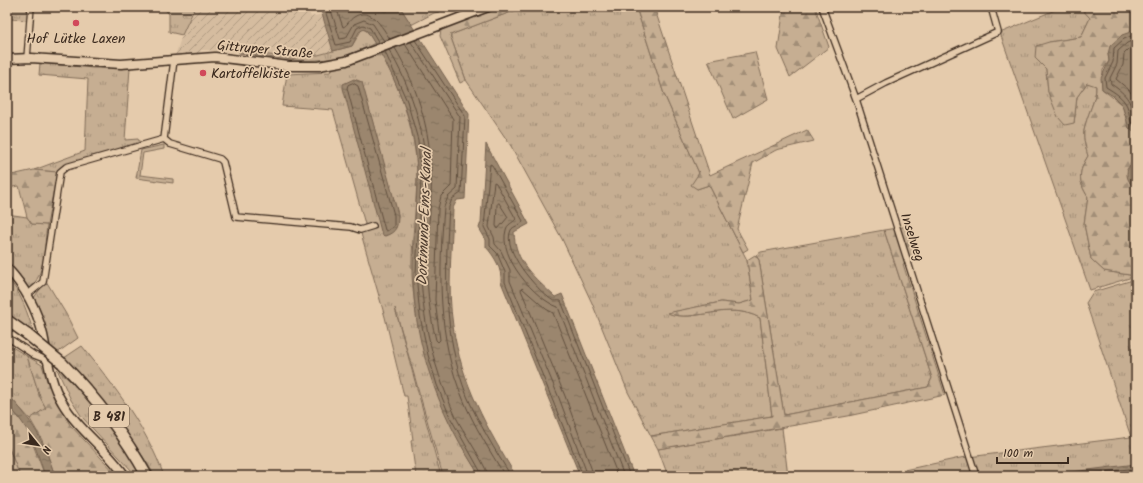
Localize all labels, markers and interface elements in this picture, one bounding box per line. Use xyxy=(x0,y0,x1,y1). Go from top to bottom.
marker: Hof Lütke Laxen xyxy=(71,18,81,28)
place label: Hof Lütke Laxen xyxy=(27,28,125,50)
street label: Gittruper Straße xyxy=(216,35,314,65)
place label: Kartoffelkiste xyxy=(211,63,291,85)
marker: Kartoffelkiste xyxy=(198,68,208,78)
water label: Dortmund-Ems-Kanal xyxy=(411,145,440,286)
street label: Inselweg xyxy=(894,210,930,264)
road number: B 481 xyxy=(89,405,129,427)
north arrow xyxy=(18,425,58,465)
scale bar xyxy=(997,439,1068,465)
text: N xyxy=(36,442,55,457)
text: 100 m xyxy=(1003,444,1034,463)

